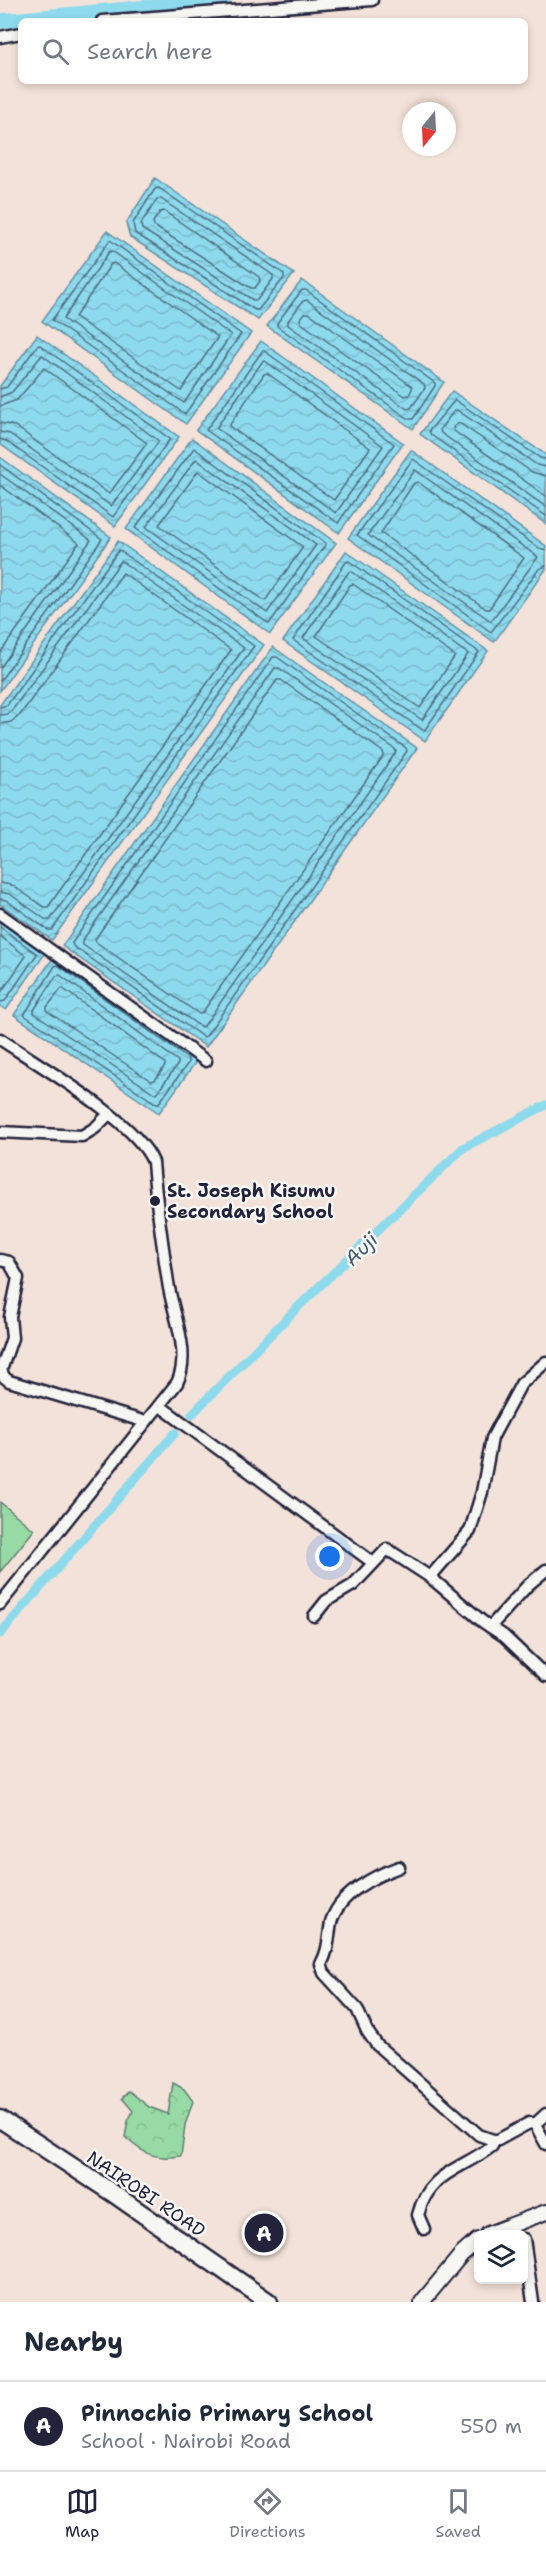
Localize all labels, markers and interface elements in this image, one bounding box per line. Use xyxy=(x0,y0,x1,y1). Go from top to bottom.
search box xyxy=(18,18,528,84)
icon: search xyxy=(39,35,72,68)
text: Search here xyxy=(87,37,213,66)
north arrow xyxy=(402,102,456,156)
place label: St. Joseph Kisumu Secondary School xyxy=(167,1179,336,1224)
marker: St. Joseph Kisumu Secondary School xyxy=(148,1194,162,1208)
water label: Auji xyxy=(339,1227,384,1271)
your location xyxy=(315,1542,344,1571)
street label: NAIROBI ROAD xyxy=(82,2145,210,2243)
pin: A xyxy=(244,2210,284,2256)
map controls xyxy=(474,2230,528,2284)
button: layers xyxy=(474,2230,528,2284)
text: Nearby xyxy=(24,2324,123,2359)
text: Pinnochio Primary School xyxy=(81,2399,373,2428)
text: A xyxy=(36,2413,51,2439)
text: 550 m xyxy=(460,2413,522,2439)
text: School · Nairobi Road xyxy=(81,2428,291,2454)
tab: Map xyxy=(65,2485,99,2542)
tab: Directions xyxy=(229,2485,306,2542)
tab: Saved xyxy=(436,2485,481,2542)

